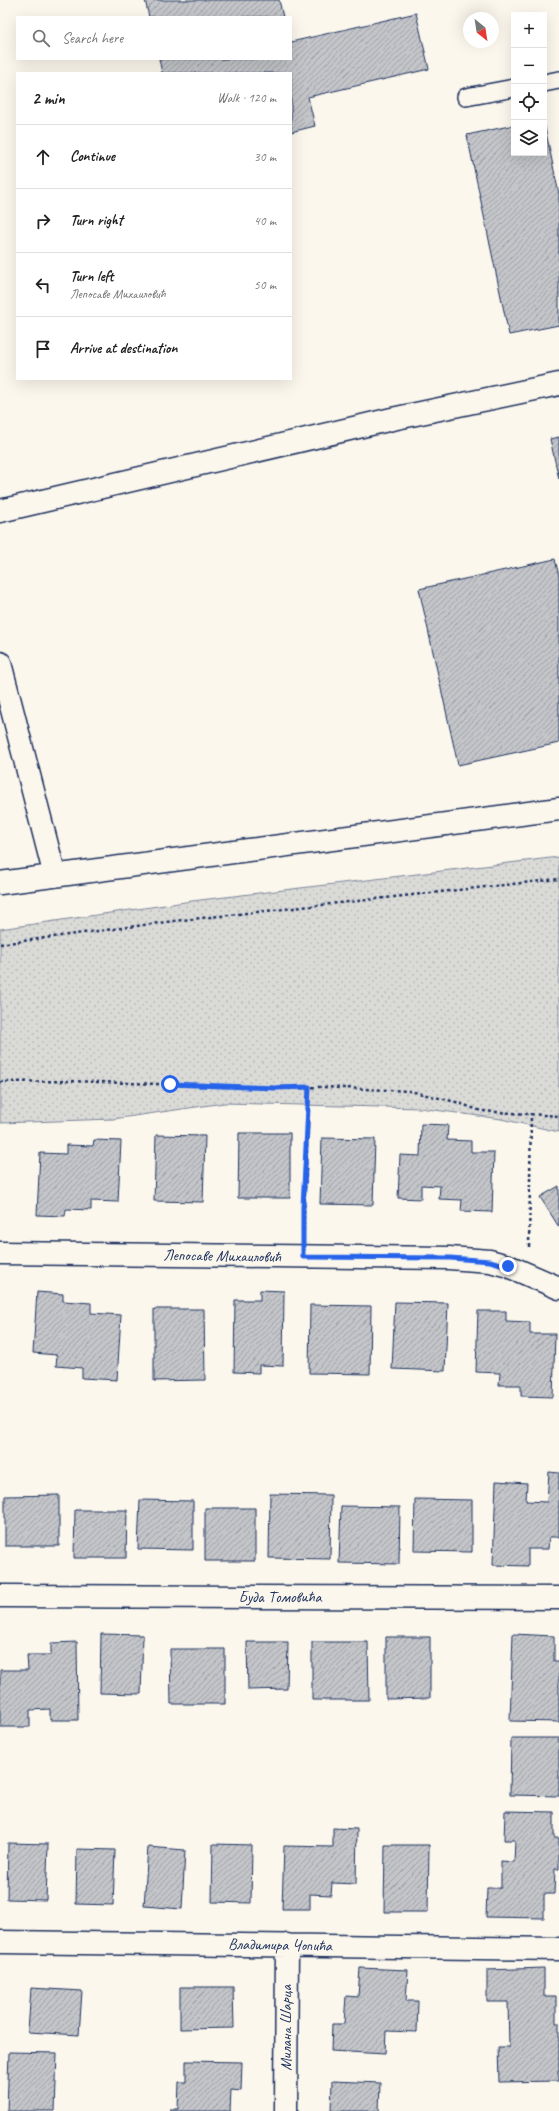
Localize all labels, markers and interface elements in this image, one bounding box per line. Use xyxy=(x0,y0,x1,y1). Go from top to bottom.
north arrow xyxy=(463,12,499,48)
map controls xyxy=(511,12,547,156)
button: + xyxy=(511,12,547,48)
search box xyxy=(16,16,292,60)
icon: search xyxy=(30,27,52,49)
text: Search here xyxy=(62,29,123,48)
button: − xyxy=(511,48,547,84)
button: locate xyxy=(511,84,547,120)
text: 2 min xyxy=(32,88,65,109)
text: Walk · 120 m xyxy=(217,90,276,106)
button: layers xyxy=(511,120,547,156)
icon: ahead xyxy=(32,146,54,168)
text: Continue xyxy=(70,147,115,166)
text: 30 m xyxy=(254,149,276,165)
icon: right xyxy=(32,210,54,232)
text: Turn right xyxy=(70,211,123,230)
text: 40 m xyxy=(254,213,276,229)
text: Turn left xyxy=(70,267,113,286)
icon: left xyxy=(32,274,54,296)
text: 50 m xyxy=(254,277,276,293)
text: Лепосаве Михаиловић xyxy=(70,286,165,302)
icon: arrive xyxy=(32,338,54,360)
text: Arrive at destination xyxy=(70,339,177,358)
route start xyxy=(161,1075,179,1093)
street label: Лепосаве Михаиловић xyxy=(163,1245,282,1267)
route end xyxy=(499,1257,517,1275)
street label: Буда Томовића xyxy=(239,1587,322,1607)
street label: Владимира Чопића xyxy=(228,1934,333,1956)
street label: Милана Шарца xyxy=(276,1984,296,2071)

